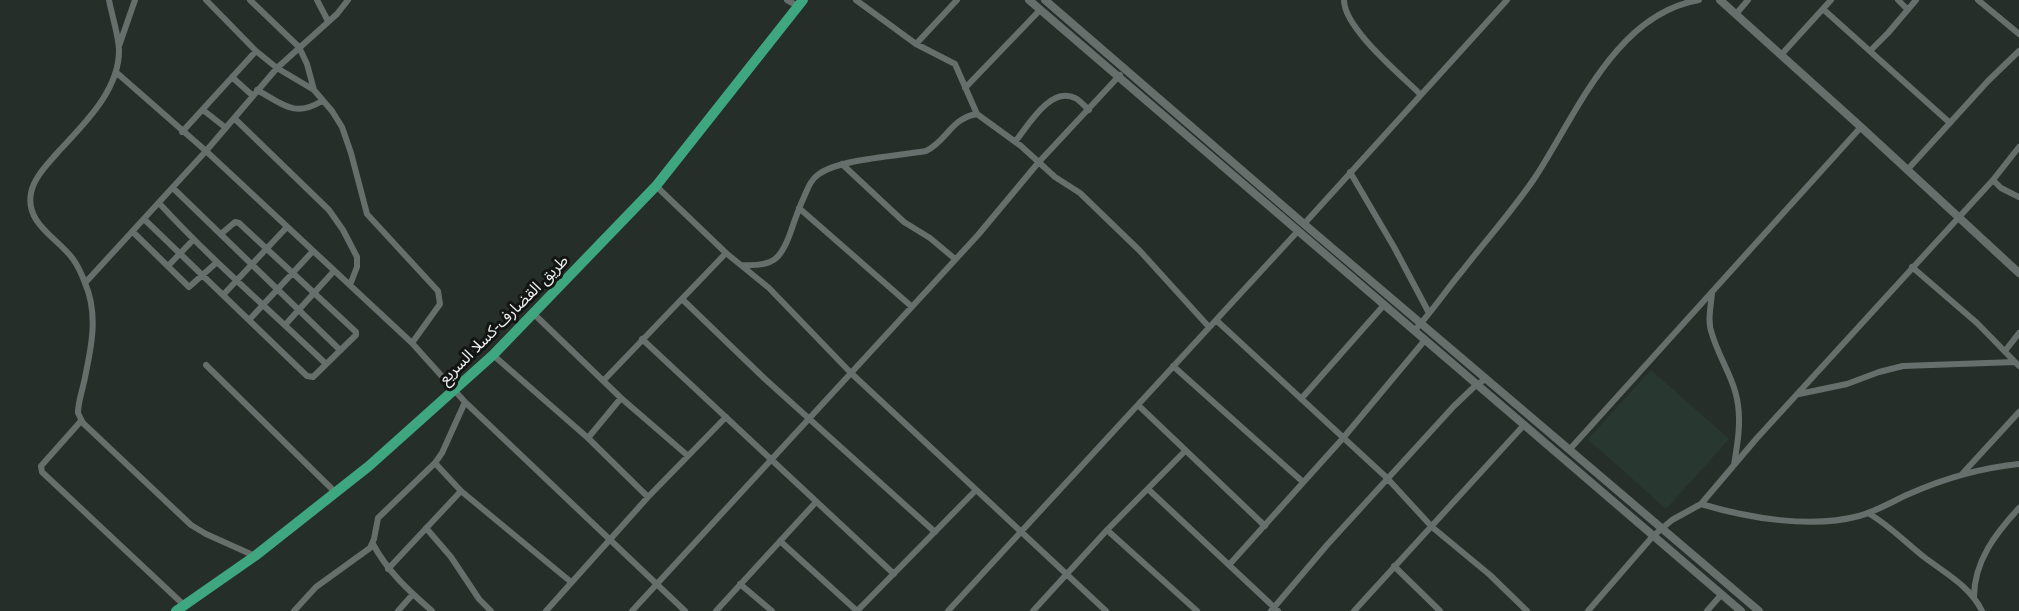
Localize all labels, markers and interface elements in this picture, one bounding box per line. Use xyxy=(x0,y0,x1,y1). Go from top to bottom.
street label: طريق القضارف-كسلا السريع xyxy=(435,251,573,389)

